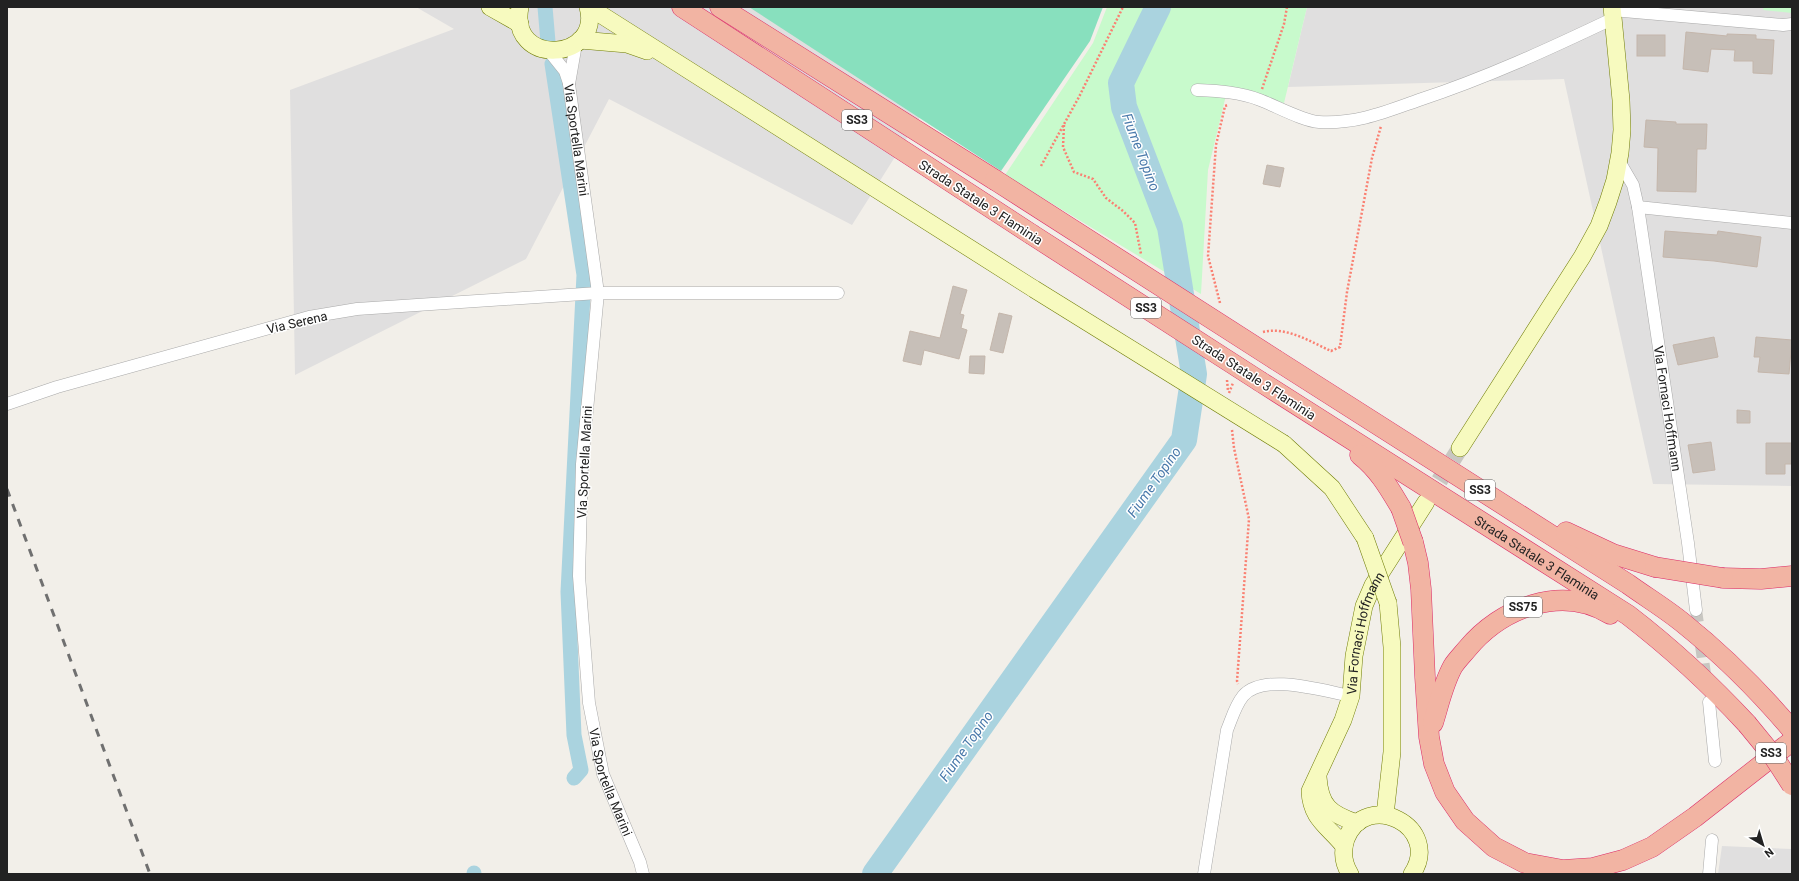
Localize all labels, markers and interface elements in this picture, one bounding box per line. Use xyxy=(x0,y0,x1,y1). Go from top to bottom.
street label: Via Sportella Marini xyxy=(561,83,591,197)
road number: SS3 xyxy=(842,110,872,130)
water label: Fiume Topino xyxy=(1119,111,1163,193)
street label: Strada Statale 3 Flaminia xyxy=(916,157,1045,248)
road number: SS3 xyxy=(1131,298,1161,318)
street label: Via Serena xyxy=(265,308,329,337)
street label: Strada Statale 3 Flaminia xyxy=(1189,332,1318,423)
street label: Via Fornaci Hoffmann xyxy=(1651,345,1684,472)
street label: Via Sportella Marini xyxy=(574,405,595,519)
water label: Fiume Topino xyxy=(1124,444,1184,520)
road number: SS3 xyxy=(1465,480,1495,500)
street label: Strada Statale 3 Flaminia xyxy=(1472,513,1602,603)
street label: Via Fornaci Hoffmann xyxy=(1344,569,1387,695)
road number: SS75 xyxy=(1504,597,1542,617)
water label: Fiume Topino xyxy=(936,708,996,784)
street label: Via Sportella Marini xyxy=(586,727,635,838)
road number: SS3 xyxy=(1756,743,1786,763)
north arrow xyxy=(1743,825,1783,865)
text: N xyxy=(1762,845,1776,860)

